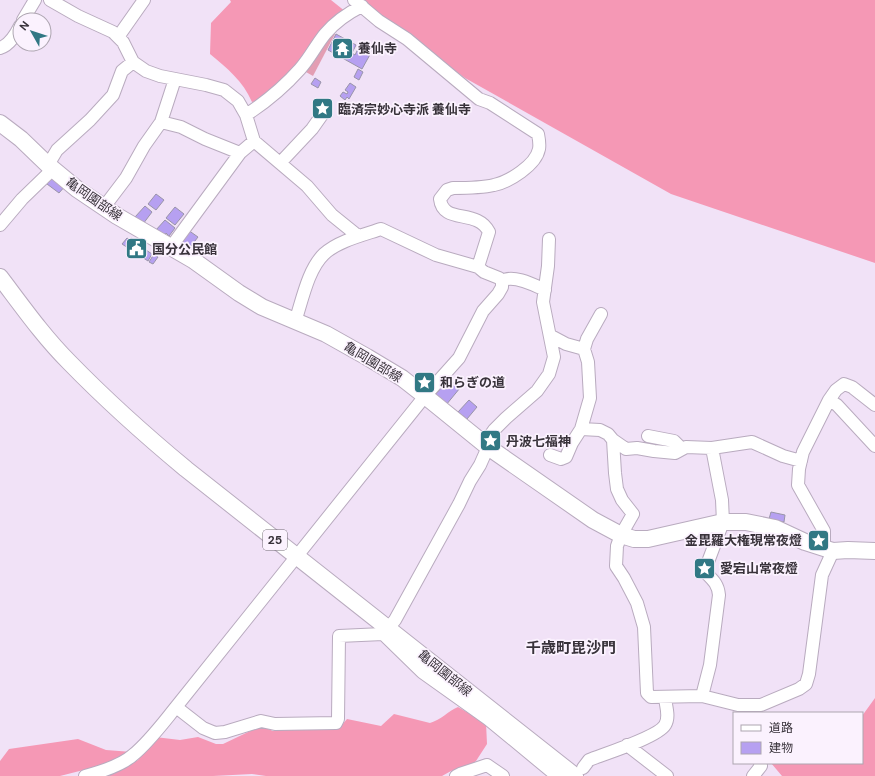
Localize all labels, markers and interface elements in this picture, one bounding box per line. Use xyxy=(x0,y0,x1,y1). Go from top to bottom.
north arrow xyxy=(12,12,52,52)
text: N xyxy=(16,18,32,33)
temple icon: 養仙寺 xyxy=(329,35,355,61)
place label: 養仙寺 xyxy=(358,40,397,57)
place icon: 臨済宗妙心寺派 養仙寺 xyxy=(309,96,335,122)
place label: 臨済宗妙心寺派 養仙寺 xyxy=(338,101,471,118)
street label: 亀岡園部線 xyxy=(62,173,126,225)
public building icon: 国分公民館 xyxy=(124,236,150,262)
place label: 国分公民館 xyxy=(152,241,217,258)
street label: 亀岡園部線 xyxy=(341,338,405,386)
place icon: 和らぎの道 xyxy=(412,369,438,395)
place label: 和らぎの道 xyxy=(440,374,505,391)
place icon: 丹波七福神 xyxy=(477,428,503,454)
place label: 丹波七福神 xyxy=(506,433,571,450)
place icon: 金毘羅大権現常夜燈 xyxy=(805,527,831,553)
road number: 25 xyxy=(263,530,287,550)
place label: 金毘羅大権現常夜燈 xyxy=(685,532,802,549)
place icon: 愛宕山常夜燈 xyxy=(691,555,717,581)
place label: 愛宕山常夜燈 xyxy=(720,560,798,577)
district label: 千歳町毘沙門 xyxy=(526,638,616,658)
street label: 亀岡園部線 xyxy=(414,646,476,700)
legend xyxy=(733,712,863,764)
text: 道路 xyxy=(769,720,793,736)
text: 建物 xyxy=(769,740,793,756)

